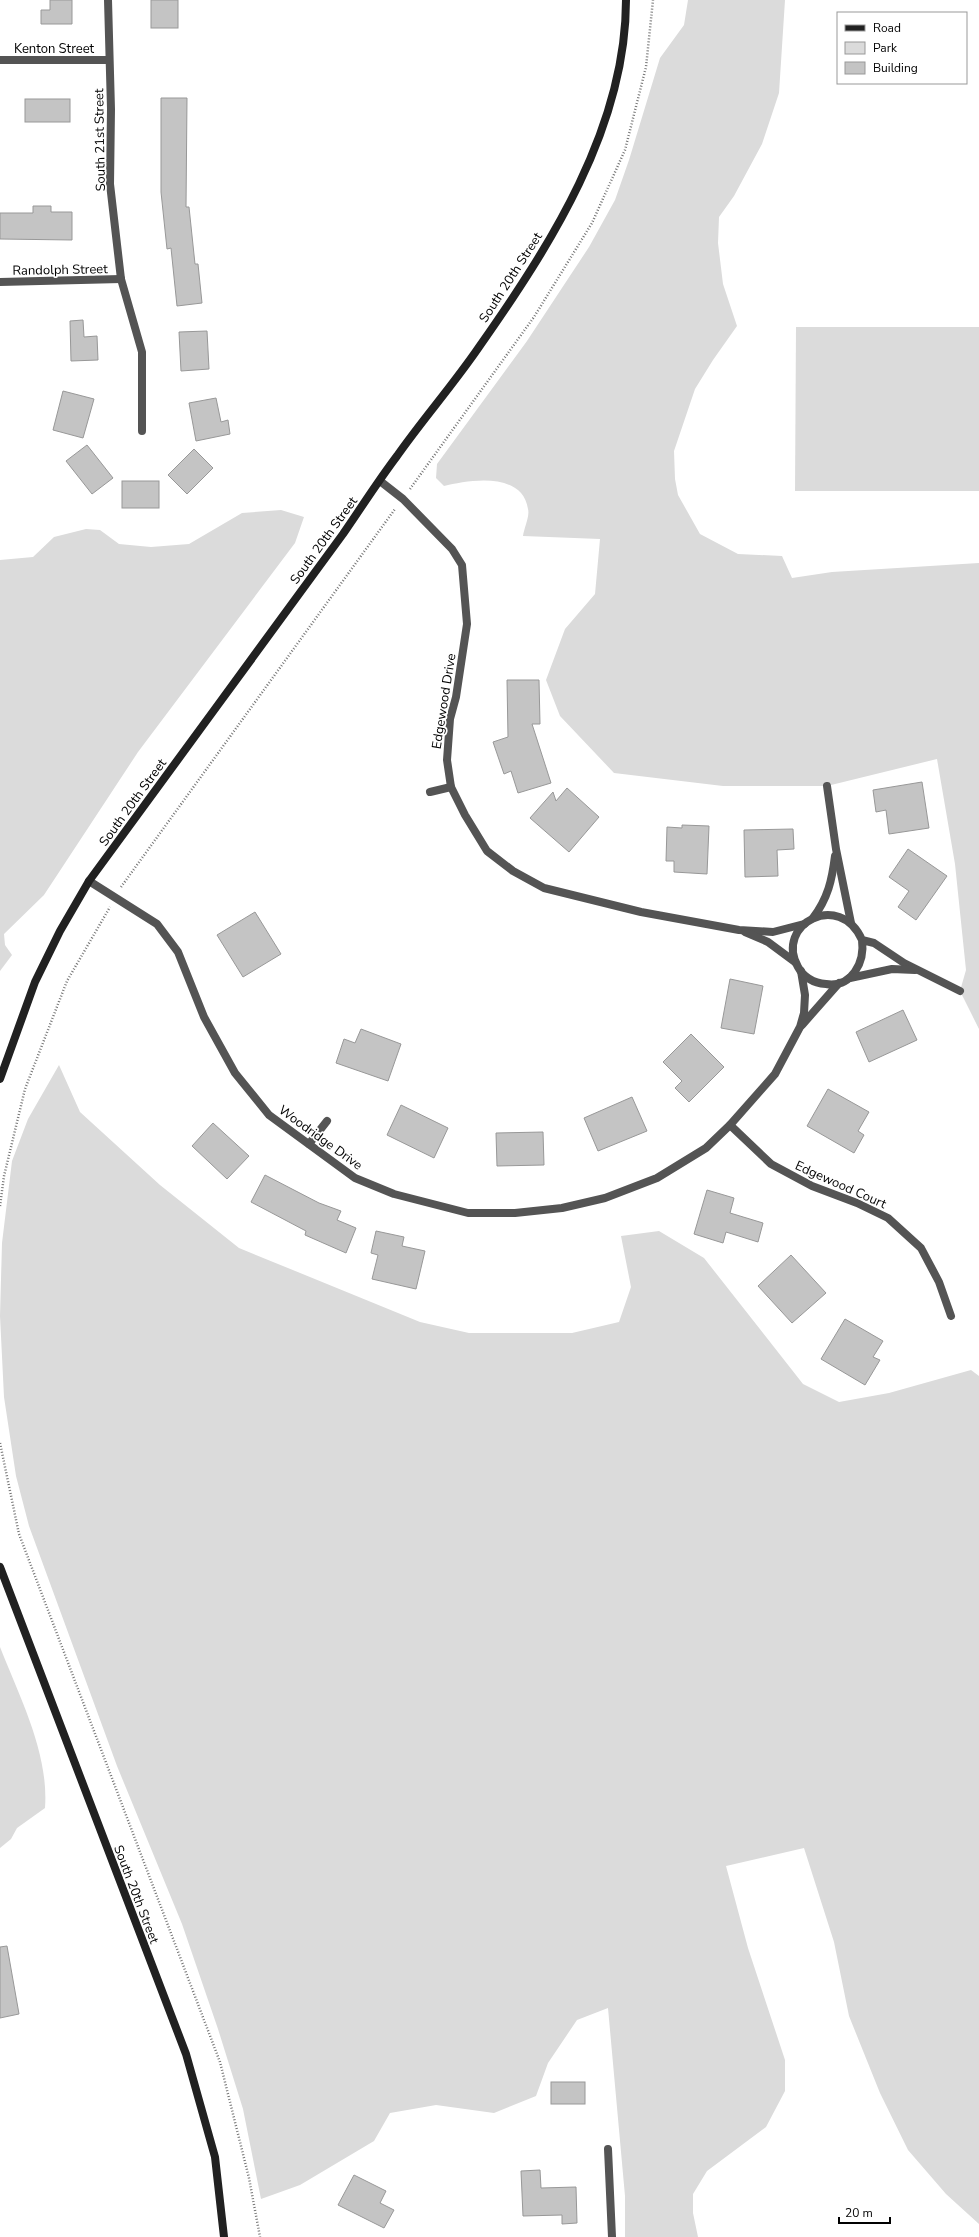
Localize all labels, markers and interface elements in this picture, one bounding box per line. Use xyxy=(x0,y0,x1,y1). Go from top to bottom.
legend xyxy=(837,12,967,84)
text: Road xyxy=(873,20,901,36)
street label: Kenton Street xyxy=(14,40,95,58)
text: Park xyxy=(873,40,898,56)
text: Building xyxy=(873,60,918,76)
street label: South 21st Street xyxy=(90,88,110,192)
street label: South 20th Street xyxy=(475,229,547,326)
street label: Randolph Street xyxy=(12,260,108,280)
street label: South 20th Street xyxy=(286,493,362,588)
street label: Edgewood Drive xyxy=(428,652,460,750)
street label: South 20th Street xyxy=(95,755,171,850)
street label: Woodridge Drive xyxy=(275,1101,366,1174)
street label: Edgewood Court xyxy=(792,1157,889,1213)
street label: South 20th Street xyxy=(109,1843,163,1947)
scale bar xyxy=(839,2199,890,2225)
text: 20 m xyxy=(845,2205,873,2221)

